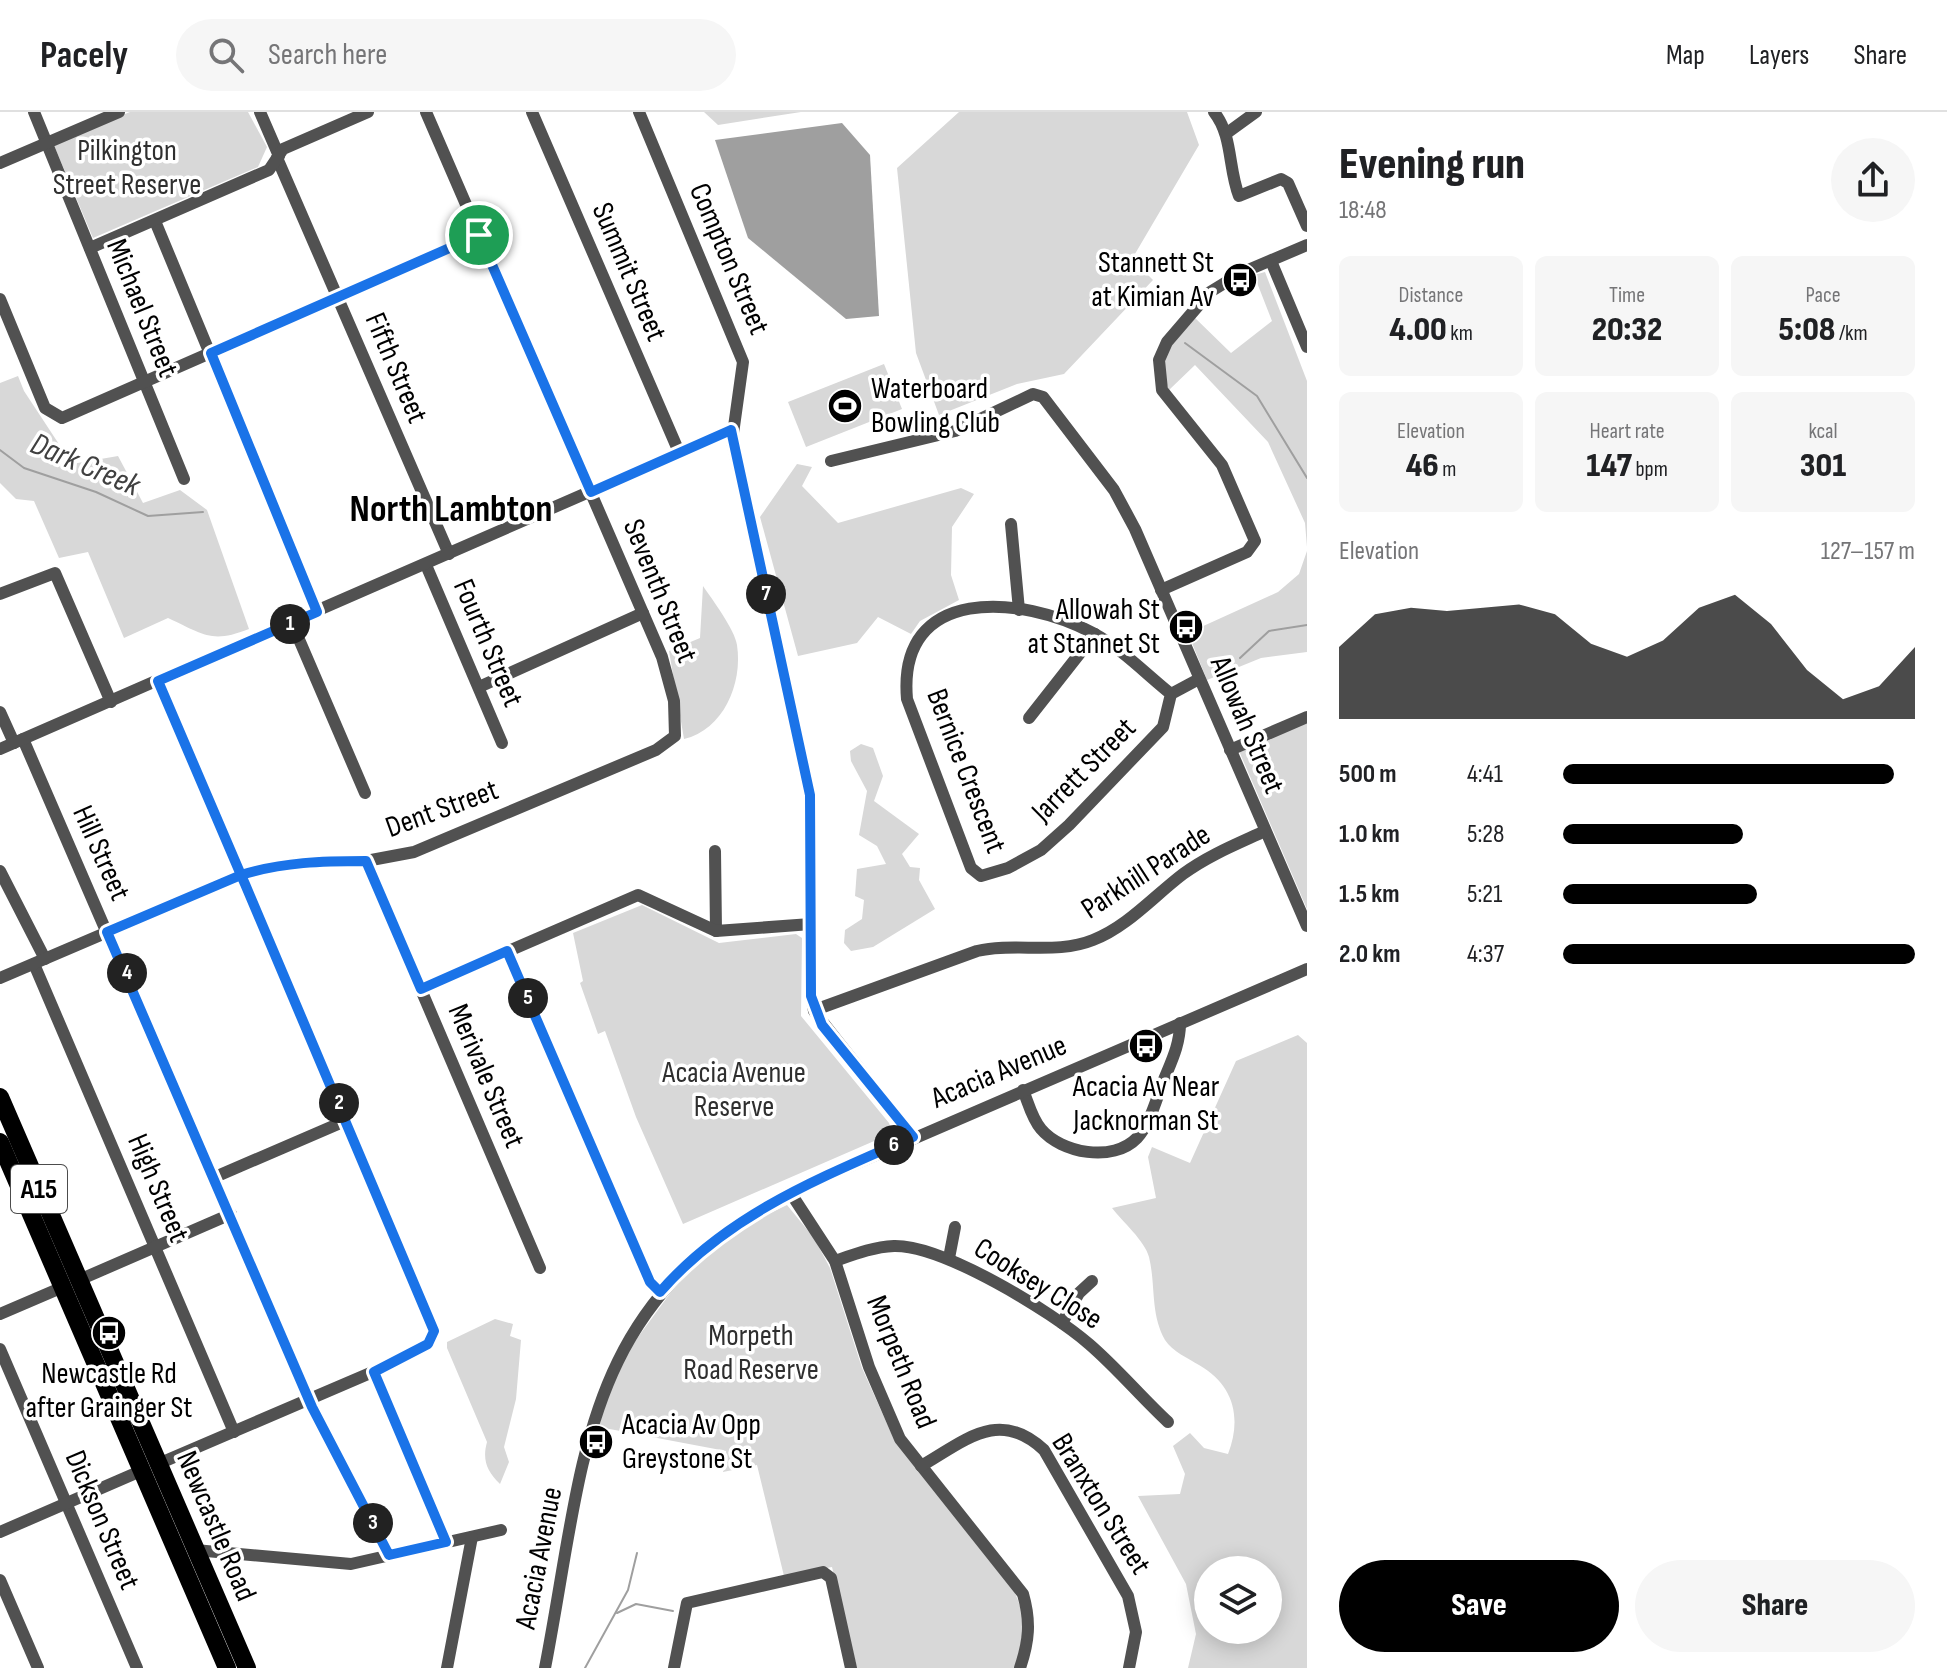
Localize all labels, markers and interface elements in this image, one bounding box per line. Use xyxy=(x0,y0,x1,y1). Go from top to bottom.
search box xyxy=(176,19,736,91)
text: Pacely xyxy=(40,33,128,78)
icon: search xyxy=(204,33,248,77)
text: Search here xyxy=(268,37,387,73)
text: Map xyxy=(1666,39,1705,72)
text: Layers xyxy=(1749,39,1809,72)
text: Share xyxy=(1853,39,1907,72)
park label: Pilkington Street Reserve xyxy=(53,133,201,203)
text: Evening run xyxy=(1339,138,1525,191)
button: share xyxy=(1831,138,1915,222)
street label: Compton Street xyxy=(681,178,777,340)
text: 18:48 xyxy=(1339,195,1387,226)
street label: Summit Street xyxy=(584,197,674,347)
pin xyxy=(445,201,513,269)
icon: arrive xyxy=(457,213,501,257)
street label: Michael Street xyxy=(98,234,186,382)
place label: Stannett St at Kimian Av xyxy=(1091,245,1214,315)
bus stop icon: Stannett St at Kimian Av xyxy=(1221,261,1259,299)
text: Distance xyxy=(1399,282,1463,309)
text: Time xyxy=(1609,282,1645,309)
text: Pace xyxy=(1805,282,1841,309)
street label: Fifth Street xyxy=(357,308,435,428)
text: 4.00 xyxy=(1389,309,1447,350)
text: 20:32 xyxy=(1592,309,1662,350)
text: 5:08 xyxy=(1778,309,1835,350)
text: km xyxy=(1447,320,1473,347)
text: /km xyxy=(1835,320,1868,347)
place label: Waterboard Bowling Club xyxy=(871,371,1000,441)
sports icon: Waterboard Bowling Club xyxy=(826,387,864,425)
text: Elevation xyxy=(1397,418,1465,445)
text: Heart rate xyxy=(1589,418,1665,445)
text: kcal xyxy=(1808,418,1838,445)
water label: Dark Creek xyxy=(25,425,146,506)
text: 46 xyxy=(1406,445,1439,486)
text: 147 xyxy=(1586,445,1632,486)
text: 301 xyxy=(1800,445,1846,486)
text: m xyxy=(1439,456,1456,483)
text: bpm xyxy=(1632,456,1668,483)
district label: North Lambton xyxy=(350,487,552,532)
street label: Seventh Street xyxy=(615,514,705,668)
text: Elevation xyxy=(1339,536,1419,567)
text: 127–157 m xyxy=(1821,536,1915,567)
street label: Fourth Street xyxy=(445,574,531,712)
pin: 7 xyxy=(746,574,786,614)
text: 7 xyxy=(761,580,771,607)
place label: Allowah St at Stannet St xyxy=(1028,592,1160,662)
pin: 1 xyxy=(270,604,310,644)
bus stop icon: Allowah St at Stannet St xyxy=(1167,608,1205,646)
text: 1 xyxy=(286,610,294,637)
street label: Allowah Street xyxy=(1202,650,1292,799)
street label: Bernice Crescent xyxy=(918,684,1014,858)
street label: Jarrett Street xyxy=(1024,710,1144,830)
text: 500 m xyxy=(1339,759,1396,790)
text: 4:41 xyxy=(1467,759,1503,790)
street label: Dent Street xyxy=(381,772,503,846)
street label: Hill Street xyxy=(64,800,138,906)
street label: Parkhill Parade xyxy=(1075,817,1217,927)
text: 1.0 km xyxy=(1339,819,1400,850)
text: 5:28 xyxy=(1467,819,1504,850)
text: 1.5 km xyxy=(1339,879,1399,910)
text: 5:21 xyxy=(1467,879,1502,910)
text: 2.0 km xyxy=(1339,939,1400,970)
text: 4:37 xyxy=(1467,939,1504,970)
pin: 4 xyxy=(107,953,147,993)
text: 4 xyxy=(122,959,132,986)
pin: 5 xyxy=(508,978,548,1018)
text: 5 xyxy=(523,984,533,1011)
street label: Merivale Street xyxy=(440,999,532,1153)
street label: Acacia Avenue xyxy=(925,1027,1072,1117)
bus stop icon: Acacia Av Near Jacknorman St xyxy=(1127,1027,1165,1065)
park label: Acacia Avenue Reserve xyxy=(661,1055,806,1125)
place label: Acacia Av Near Jacknorman St xyxy=(1072,1069,1220,1139)
pin: 2 xyxy=(319,1083,359,1123)
text: 2 xyxy=(334,1089,344,1116)
pin: 6 xyxy=(874,1125,914,1165)
street label: High Street xyxy=(119,1129,197,1247)
text: 6 xyxy=(889,1131,899,1158)
road number: A15 xyxy=(11,1165,67,1213)
street label: Cooksey Close xyxy=(967,1230,1109,1338)
street label: Morpeth Road xyxy=(858,1290,944,1434)
bus stop icon: Newcastle Rd after Grainger St xyxy=(90,1314,128,1352)
park label: Morpeth Road Reserve xyxy=(683,1318,819,1388)
place label: Newcastle Rd after Grainger St xyxy=(26,1356,192,1426)
place label: Acacia Av Opp Greystone St xyxy=(621,1407,761,1477)
bus stop icon: Acacia Av Opp Greystone St xyxy=(577,1423,615,1461)
street label: Branxton Street xyxy=(1044,1427,1158,1581)
street label: Dickson Street xyxy=(57,1445,147,1595)
street label: Newcastle Road xyxy=(168,1446,264,1606)
street label: Acacia Avenue xyxy=(507,1484,570,1633)
pin: 3 xyxy=(353,1503,393,1543)
text: 3 xyxy=(368,1509,378,1536)
map controls xyxy=(1194,1556,1282,1644)
button: layers xyxy=(1194,1556,1282,1644)
button: Save xyxy=(1339,1560,1619,1652)
button: Share xyxy=(1635,1560,1915,1652)

